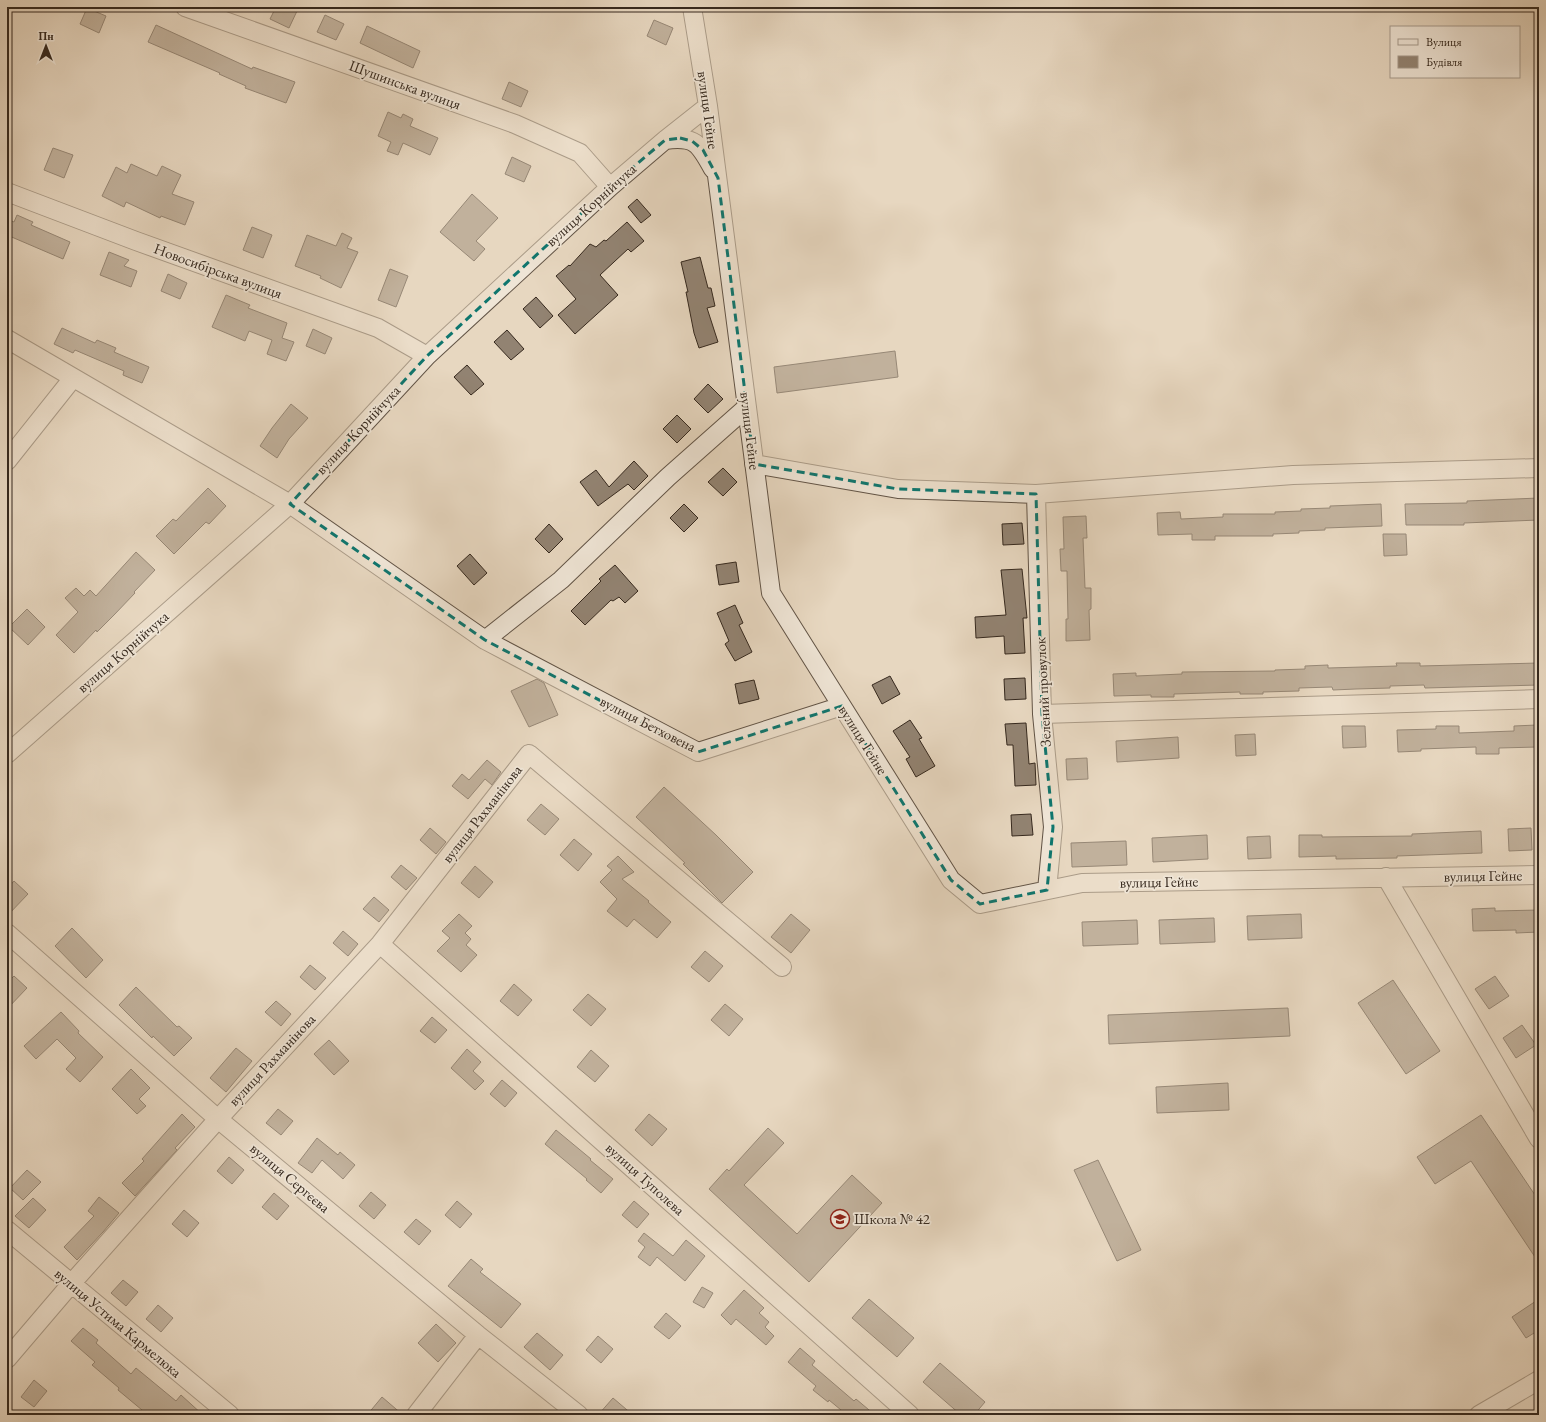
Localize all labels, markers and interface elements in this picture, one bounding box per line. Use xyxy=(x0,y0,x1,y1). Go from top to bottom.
north arrow xyxy=(26,26,66,66)
legend xyxy=(1390,26,1520,78)
text: Пн xyxy=(38,29,54,43)
text: Вулиця xyxy=(1426,34,1462,50)
text: Будівля xyxy=(1426,54,1463,70)
street label: Шушинська вулиця xyxy=(347,55,464,114)
street label: вулиця Гейне xyxy=(694,70,723,150)
street label: вулиця Корнійчука xyxy=(541,159,640,250)
street label: Новосибірська вулиця xyxy=(151,238,285,303)
street label: вулиця Корнійчука xyxy=(311,381,404,478)
street label: вулиця Гейне xyxy=(736,391,765,471)
street label: вулиця Корнійчука xyxy=(73,607,172,697)
street label: Зелений провулок xyxy=(1030,637,1055,748)
street label: вулиця Бетховена xyxy=(597,691,699,756)
street label: вулиця Гейне xyxy=(835,701,892,778)
street label: вулиця Рахманінова xyxy=(437,761,526,867)
street label: вулиця Гейне xyxy=(1443,865,1523,886)
street label: вулиця Гейне xyxy=(1119,871,1199,892)
street label: вулиця Рахманінова xyxy=(224,1010,319,1110)
street label: вулиця Туполєва xyxy=(602,1138,689,1219)
street label: вулиця Сергєєва xyxy=(246,1139,334,1217)
school or university icon: Школа № 42 xyxy=(829,1208,851,1230)
place label: Школа № 42 xyxy=(854,1209,931,1228)
street label: вулиця Устима Кармелюка xyxy=(51,1264,186,1381)

